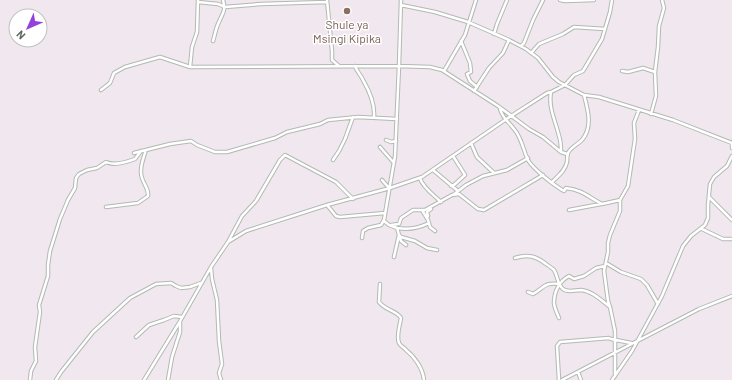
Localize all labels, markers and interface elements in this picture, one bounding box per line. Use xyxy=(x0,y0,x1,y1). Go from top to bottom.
marker: Shule ya Msingi Kipika xyxy=(342,6,352,16)
north arrow xyxy=(8,8,48,48)
place label: Shule ya Msingi Kipika xyxy=(313,17,381,45)
text: N xyxy=(13,28,28,43)

